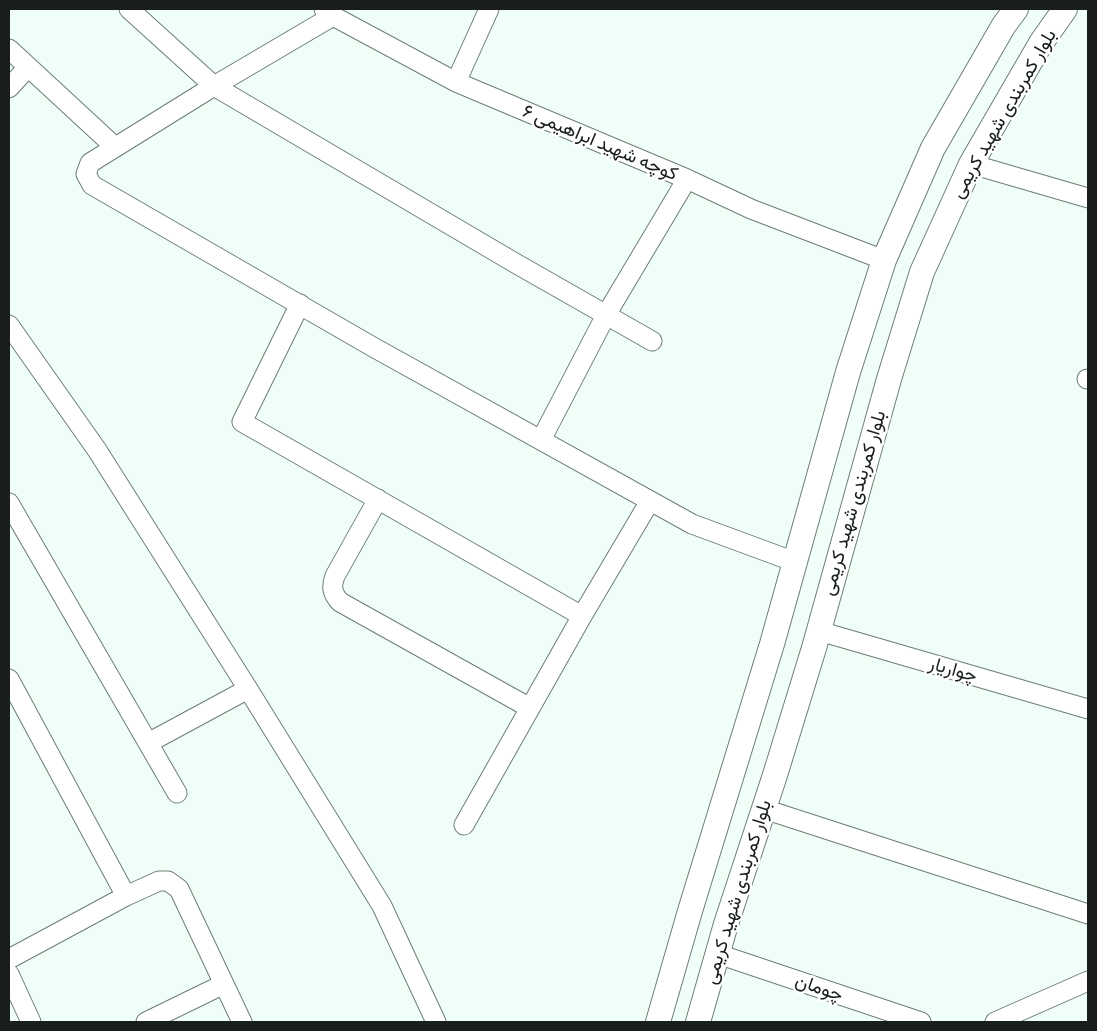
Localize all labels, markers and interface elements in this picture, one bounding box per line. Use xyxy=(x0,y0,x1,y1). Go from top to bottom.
street label: بلوار کمربندی شهید کریمی xyxy=(946,25,1062,203)
street label: کوچه شهید ابراهیمی ۶ xyxy=(519,100,681,186)
street label: بلوار کمربندی شهید کریمی xyxy=(817,408,891,598)
street label: چواریار xyxy=(926,652,980,688)
street label: بلوار کمربندی شهید کریمی xyxy=(699,797,777,987)
street label: چومان xyxy=(792,969,846,1007)

